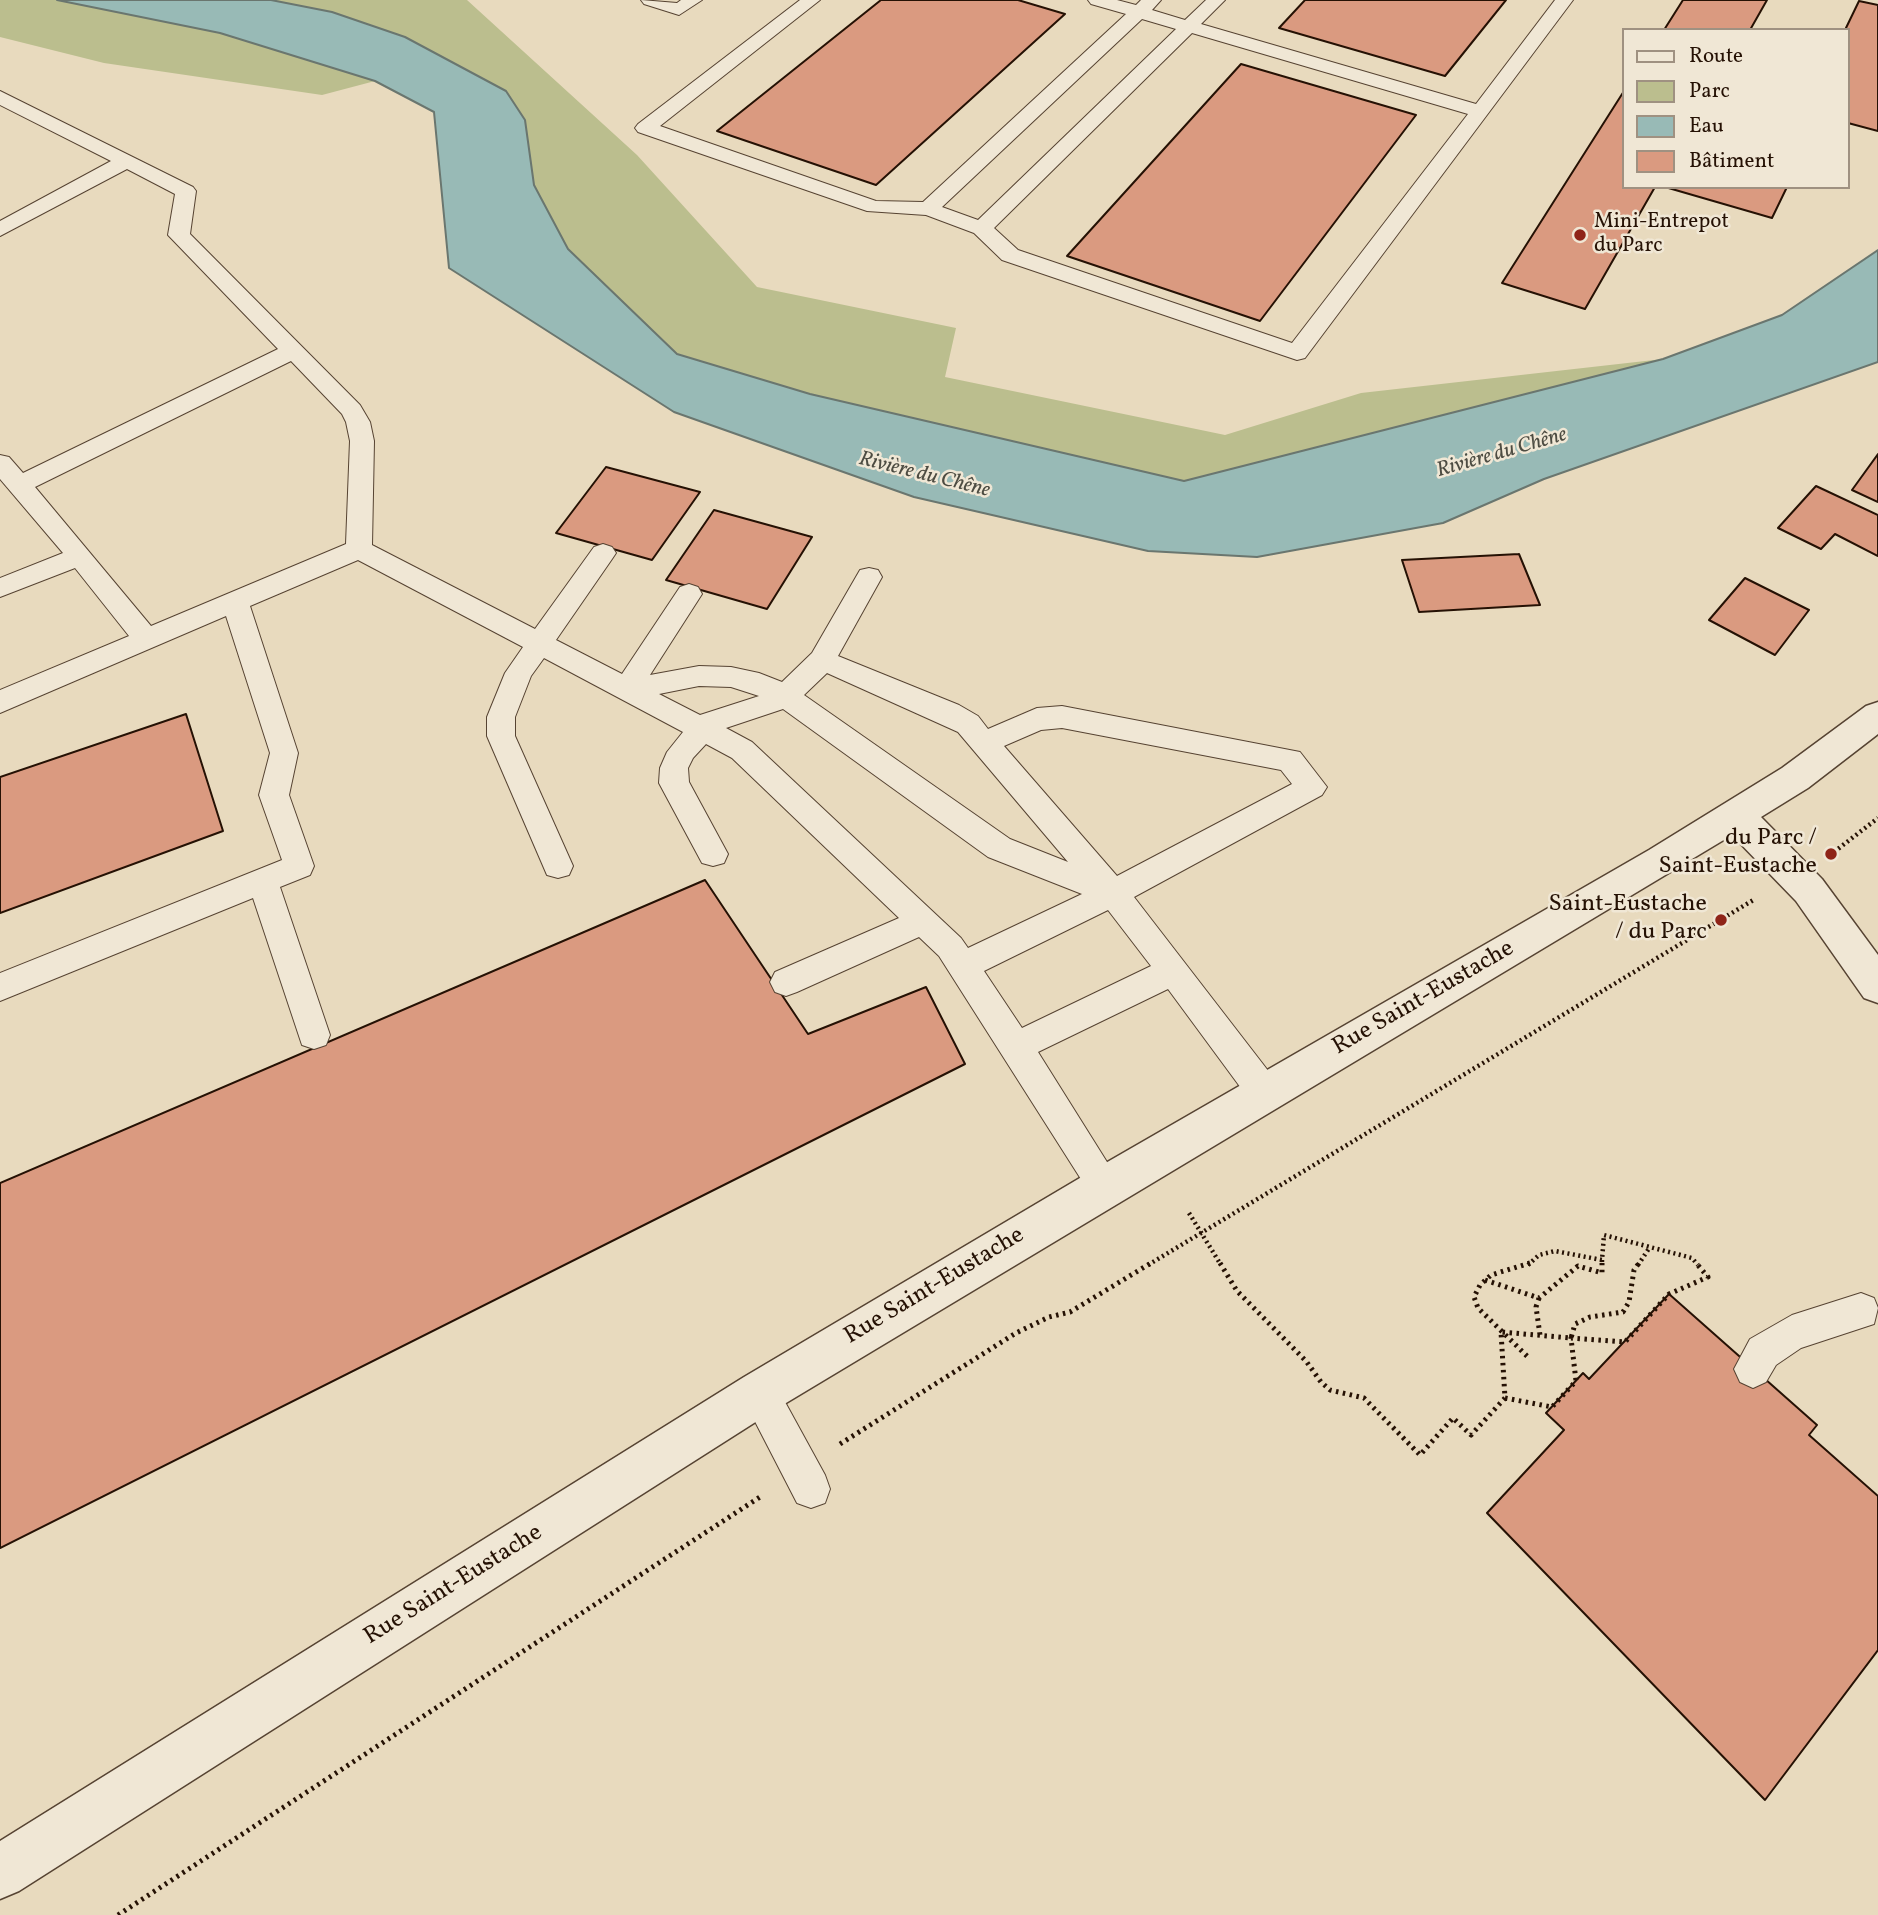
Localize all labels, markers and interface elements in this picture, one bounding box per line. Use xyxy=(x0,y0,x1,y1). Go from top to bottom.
legend xyxy=(1622,28,1850,189)
text: Route xyxy=(1689,42,1743,71)
text: Parc xyxy=(1689,77,1730,106)
text: Eau xyxy=(1689,112,1724,141)
text: Bâtiment xyxy=(1689,147,1774,176)
place label: Mini-Entrepot du Parc xyxy=(1594,210,1729,260)
marker: Mini-Entrepot du Parc xyxy=(1572,227,1588,243)
water label: Rivière du Chêne xyxy=(1434,423,1570,485)
water label: Rivière du Chêne xyxy=(856,448,992,504)
place label: du Parc / Saint-Eustache xyxy=(1659,826,1817,882)
marker: du Parc / Saint-Eustache xyxy=(1823,846,1839,862)
place label: Saint-Eustache / du Parc xyxy=(1549,892,1707,948)
marker: Saint-Eustache / du Parc xyxy=(1713,912,1729,928)
street label: Rue Saint-Eustache xyxy=(1328,935,1520,1063)
street label: Rue Saint-Eustache xyxy=(840,1222,1030,1352)
street label: Rue Saint-Eustache xyxy=(360,1520,548,1652)

